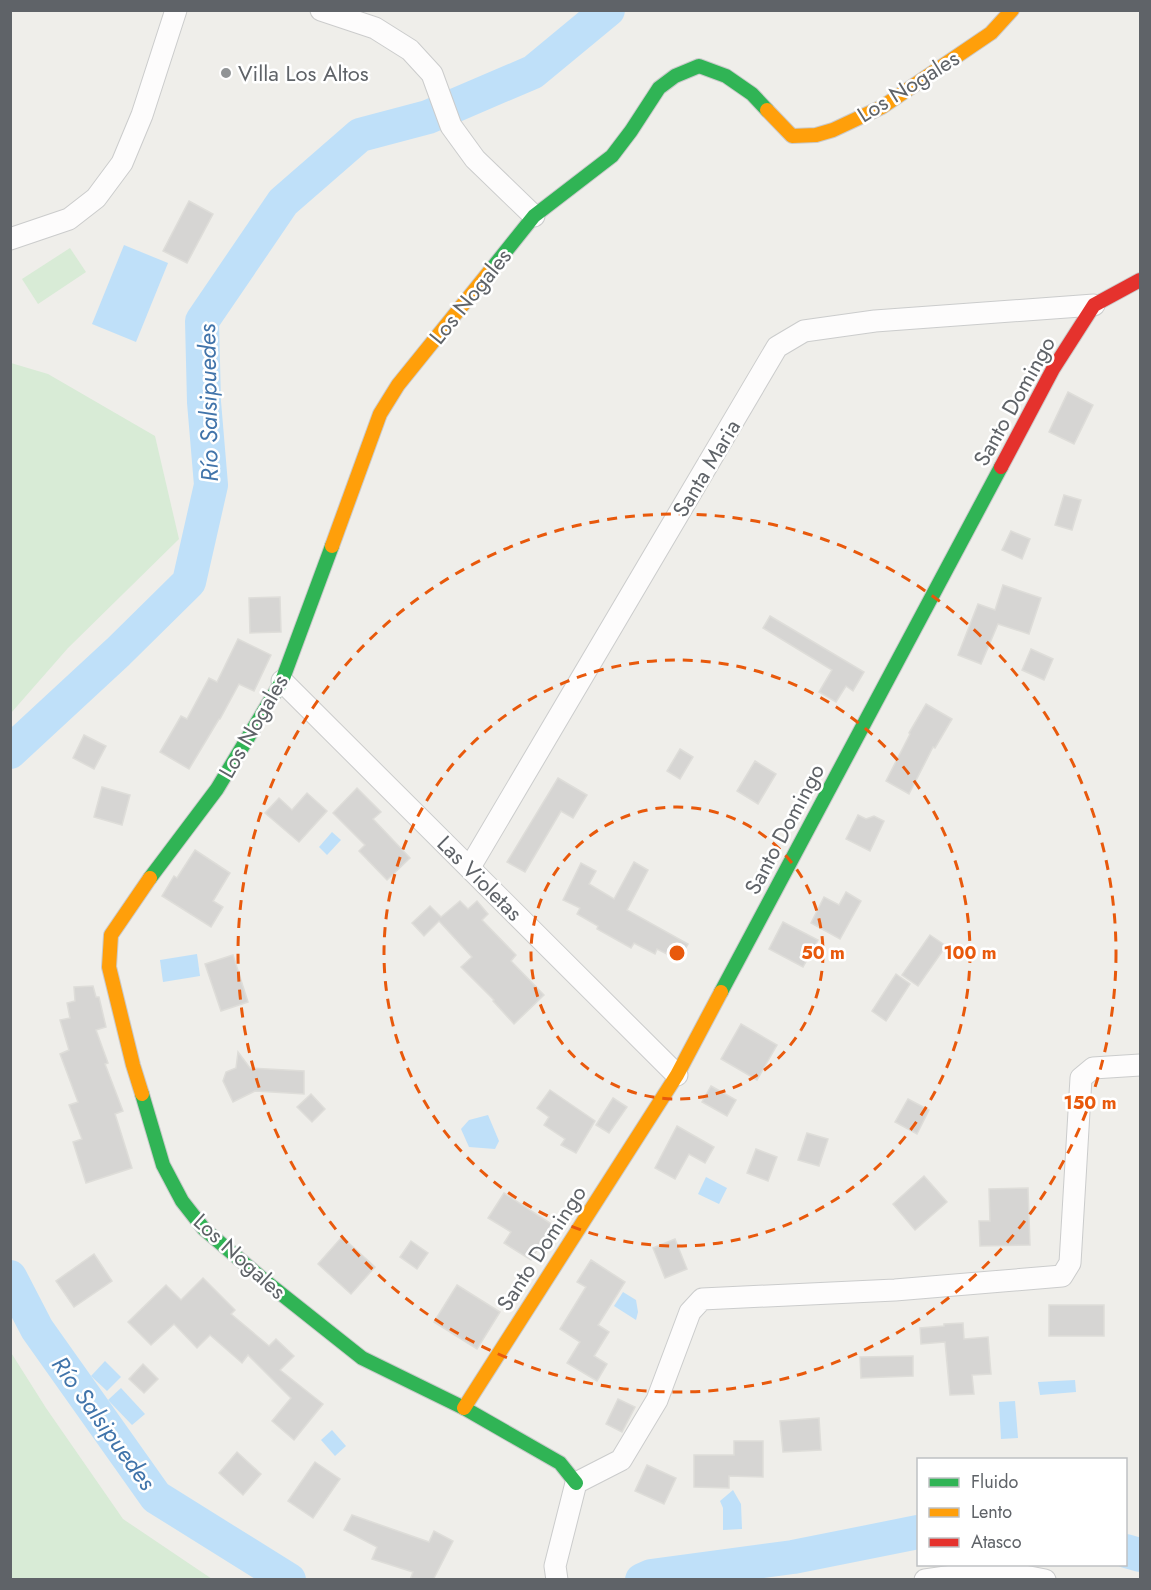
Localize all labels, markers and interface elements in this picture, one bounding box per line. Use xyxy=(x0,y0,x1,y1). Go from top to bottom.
street label: Los Nogales xyxy=(851,42,965,130)
place label: Villa Los Altos xyxy=(238,57,369,89)
marker: Villa Los Altos xyxy=(219,66,233,80)
street label: Los Nogales xyxy=(421,241,519,351)
water label: Río Salsipuedes xyxy=(189,323,227,482)
street label: Santo Domingo xyxy=(965,330,1063,472)
street label: Santa Maria xyxy=(664,413,748,523)
street label: Los Nogales xyxy=(210,668,296,784)
street label: Santo Domingo xyxy=(736,758,832,900)
street label: Las Violetas xyxy=(430,828,530,928)
text: 50 m xyxy=(801,940,845,966)
text: 100 m xyxy=(943,940,997,966)
centre of rings xyxy=(667,943,687,963)
text: 150 m xyxy=(1064,1090,1116,1116)
street label: Santo Domingo xyxy=(488,1179,594,1317)
street label: Los Nogales xyxy=(187,1206,293,1306)
water label: Río Salsipuedes xyxy=(43,1349,165,1498)
legend xyxy=(917,1458,1127,1566)
text: Fluido xyxy=(971,1469,1019,1495)
text: Lento xyxy=(971,1499,1012,1525)
text: Atasco xyxy=(971,1529,1022,1555)

